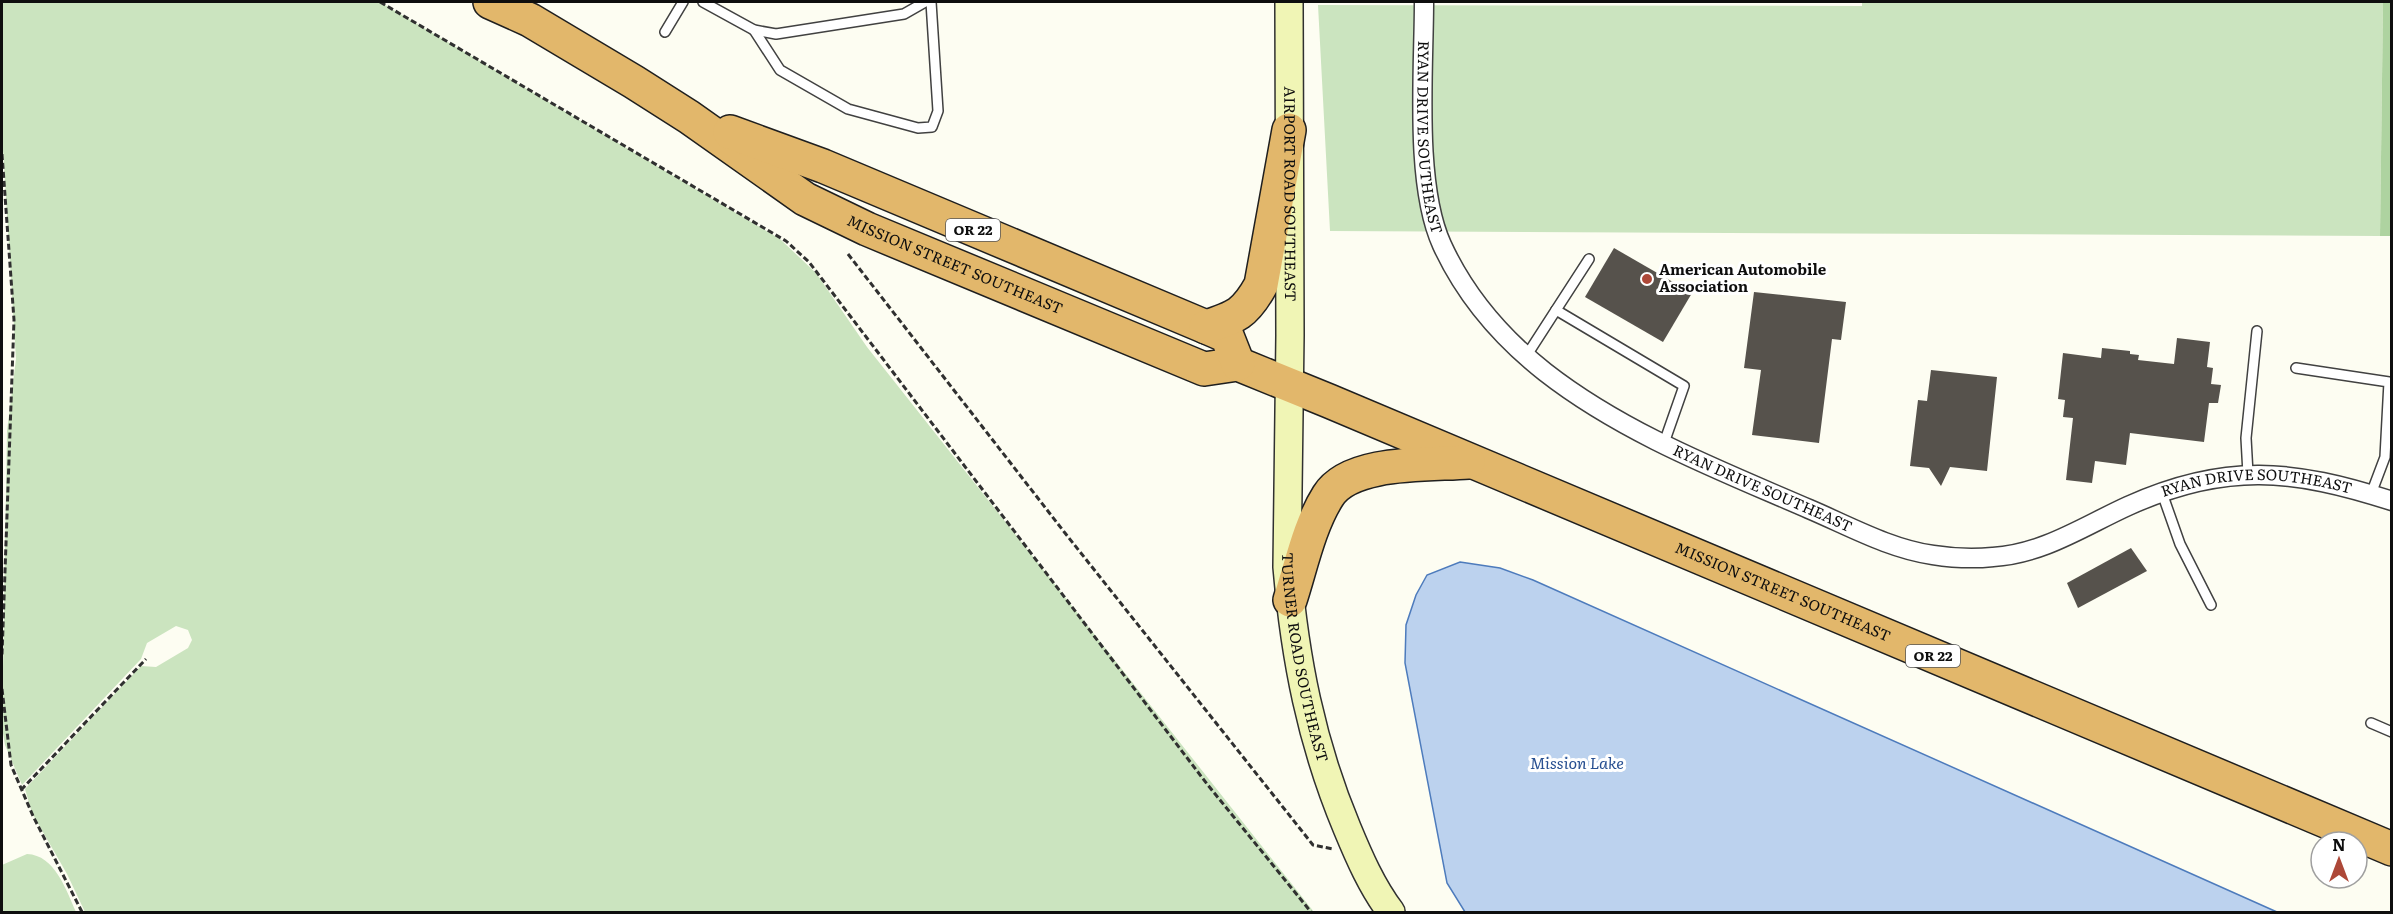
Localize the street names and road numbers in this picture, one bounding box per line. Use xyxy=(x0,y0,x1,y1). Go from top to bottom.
street label: RYAN DRIVE SOUTHEAST xyxy=(1412,40,1450,237)
street label: AIRPORT ROAD SOUTHEAST xyxy=(1279,86,1303,302)
street label: MISSION STREET SOUTHEAST xyxy=(844,208,1067,319)
road number: OR 22 xyxy=(946,219,1000,241)
street label: RYAN DRIVE SOUTHEAST xyxy=(1670,438,1857,537)
street label: RYAN DRIVE SOUTHEAST xyxy=(2157,462,2355,502)
street label: MISSION STREET SOUTHEAST xyxy=(1672,535,1895,647)
street label: TURNER ROAD SOUTHEAST xyxy=(1277,552,1335,765)
road number: OR 22 xyxy=(1906,645,1960,667)

